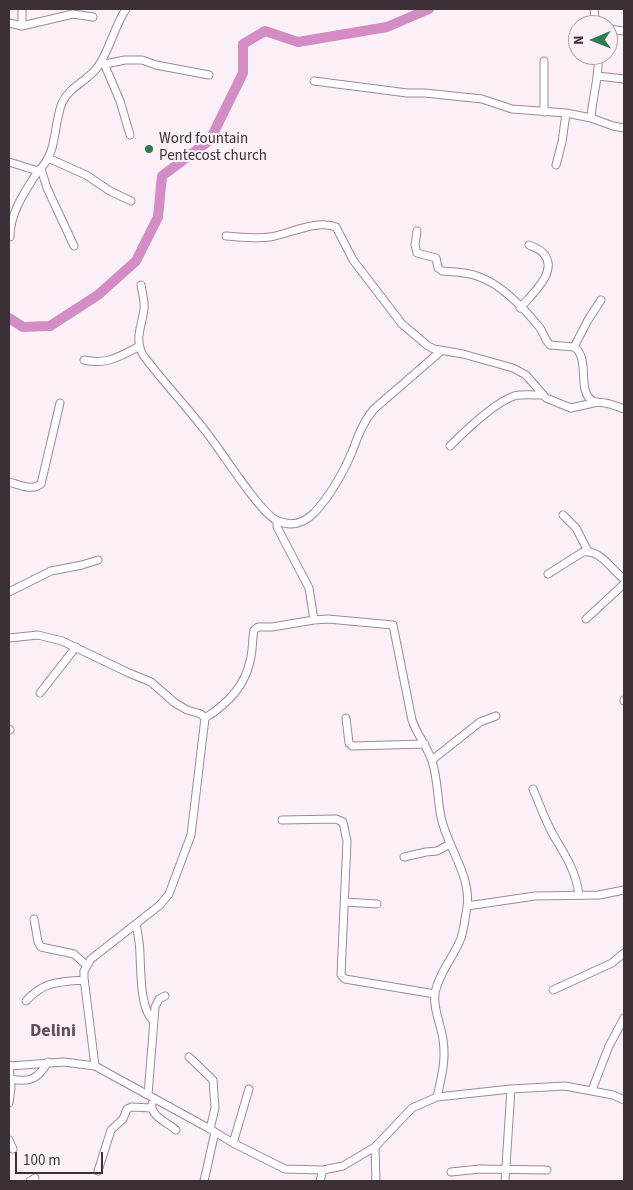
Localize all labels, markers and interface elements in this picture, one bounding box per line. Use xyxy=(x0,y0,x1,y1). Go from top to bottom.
north arrow xyxy=(568,15,618,65)
text: N xyxy=(569,35,589,45)
place label: Word fountain Pentecost church xyxy=(159,131,267,166)
marker: Word fountain Pentecost church xyxy=(143,143,155,155)
district label: Delini xyxy=(30,1021,76,1043)
scale bar xyxy=(18,1142,105,1174)
text: 100 m xyxy=(23,1150,61,1171)

